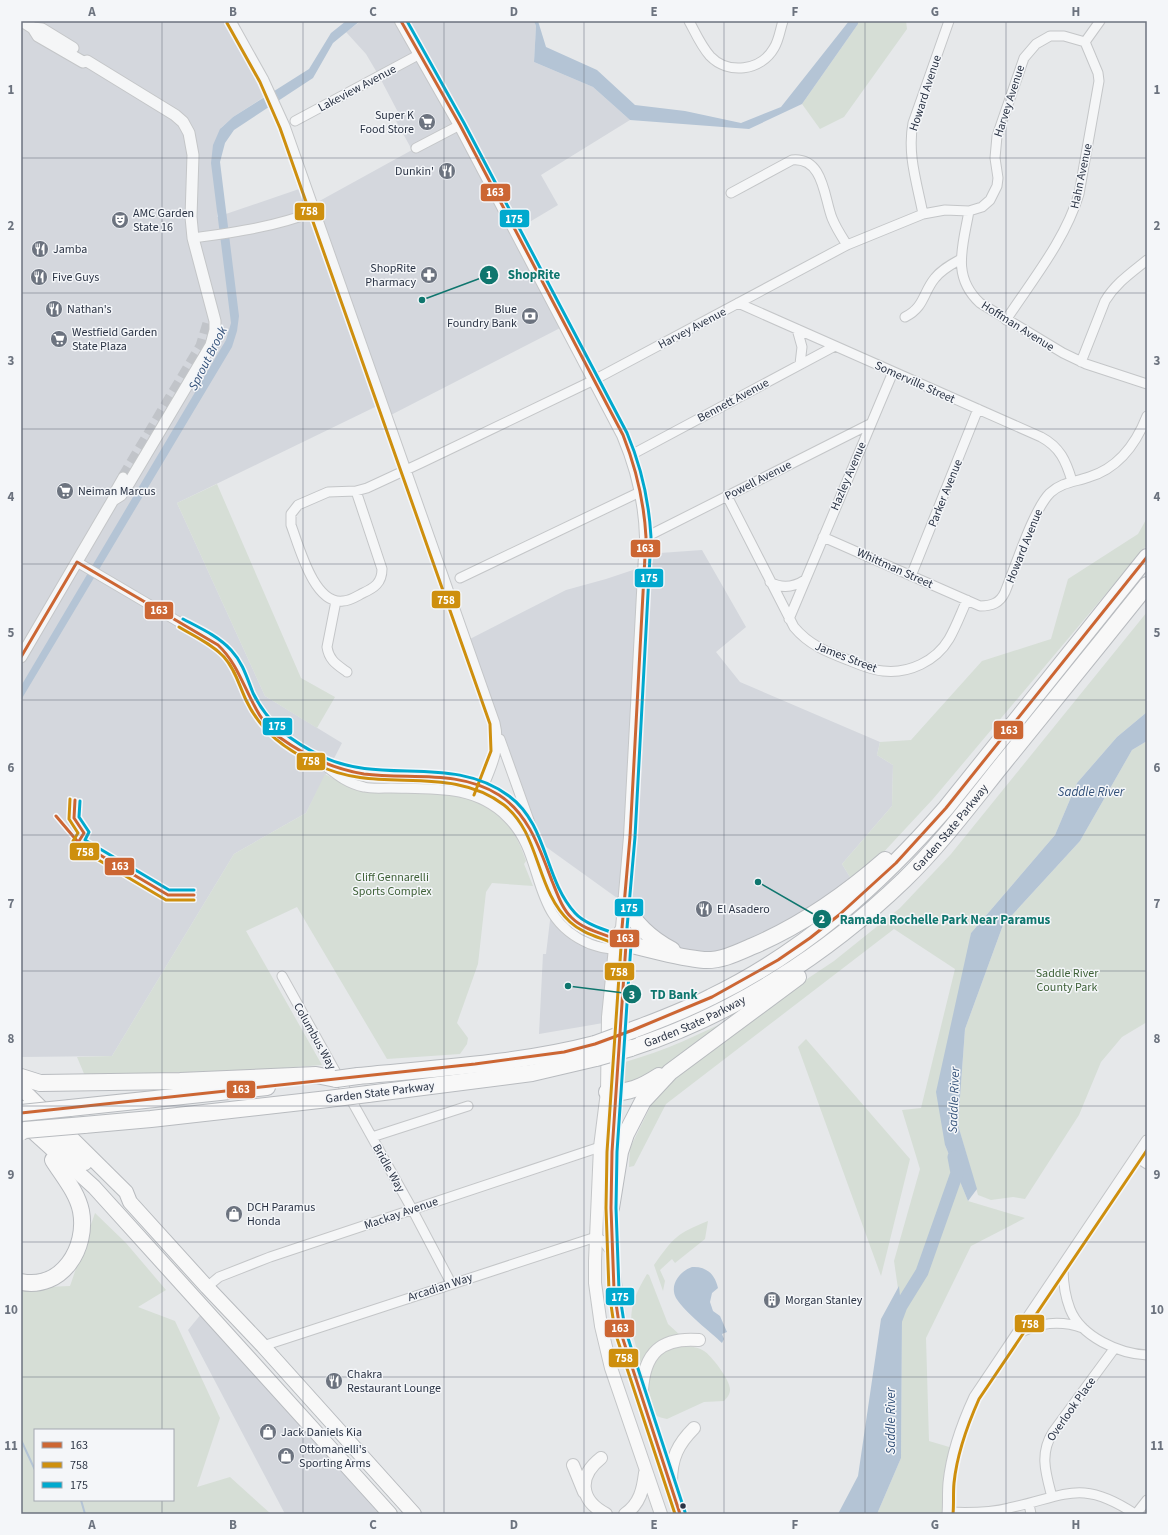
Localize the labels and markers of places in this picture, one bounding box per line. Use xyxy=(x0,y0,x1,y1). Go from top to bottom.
place label: Super K Food Store xyxy=(360,107,414,138)
supermarket icon: Super K Food Store xyxy=(417,112,437,132)
restaurant icon: Dunkin' xyxy=(437,161,457,181)
place label: Dunkin' xyxy=(395,163,434,180)
place label: AMC Garden State 16 xyxy=(133,205,194,236)
theatre icon: AMC Garden State 16 xyxy=(110,210,130,230)
restaurant icon: Jamba xyxy=(30,239,50,259)
place label: Jamba xyxy=(53,241,87,258)
place label: ShopRite Pharmacy xyxy=(365,260,416,291)
callout: ShopRite xyxy=(479,262,568,287)
pharmacy icon: ShopRite Pharmacy xyxy=(419,265,439,285)
restaurant icon: Five Guys xyxy=(29,267,49,287)
place label: Five Guys xyxy=(52,269,99,286)
restaurant icon: Nathan's xyxy=(44,299,64,319)
place label: Nathan's xyxy=(67,301,112,318)
place label: Blue Foundry Bank xyxy=(447,301,517,332)
bank icon: Blue Foundry Bank xyxy=(520,306,540,326)
place label: Westfield Garden State Plaza xyxy=(72,324,157,355)
supermarket icon: Westfield Garden State Plaza xyxy=(49,329,69,349)
supermarket icon: Neiman Marcus xyxy=(55,481,75,501)
place label: Neiman Marcus xyxy=(78,483,155,500)
restaurant icon: El Asadero xyxy=(694,899,714,919)
place label: El Asadero xyxy=(717,901,770,918)
callout: Ramada Rochelle Park Near Paramus xyxy=(812,907,1058,932)
callout: TD Bank xyxy=(622,982,706,1007)
place label: DCH Paramus Honda xyxy=(247,1199,315,1230)
shop icon: DCH Paramus Honda xyxy=(224,1204,244,1224)
building icon: Morgan Stanley xyxy=(762,1290,782,1310)
place label: Morgan Stanley xyxy=(785,1292,863,1309)
place label: Chakra Restaurant Lounge xyxy=(347,1366,441,1397)
restaurant icon: Chakra Restaurant Lounge xyxy=(324,1371,344,1391)
shop icon: Jack Daniels Kia xyxy=(258,1422,278,1442)
place label: Jack Daniels Kia xyxy=(281,1424,362,1441)
place label: Ottomanelli's Sporting Arms xyxy=(299,1441,370,1472)
shop icon: Ottomanelli's Sporting Arms xyxy=(276,1446,296,1466)
unlabelled marker xyxy=(678,1501,688,1511)

